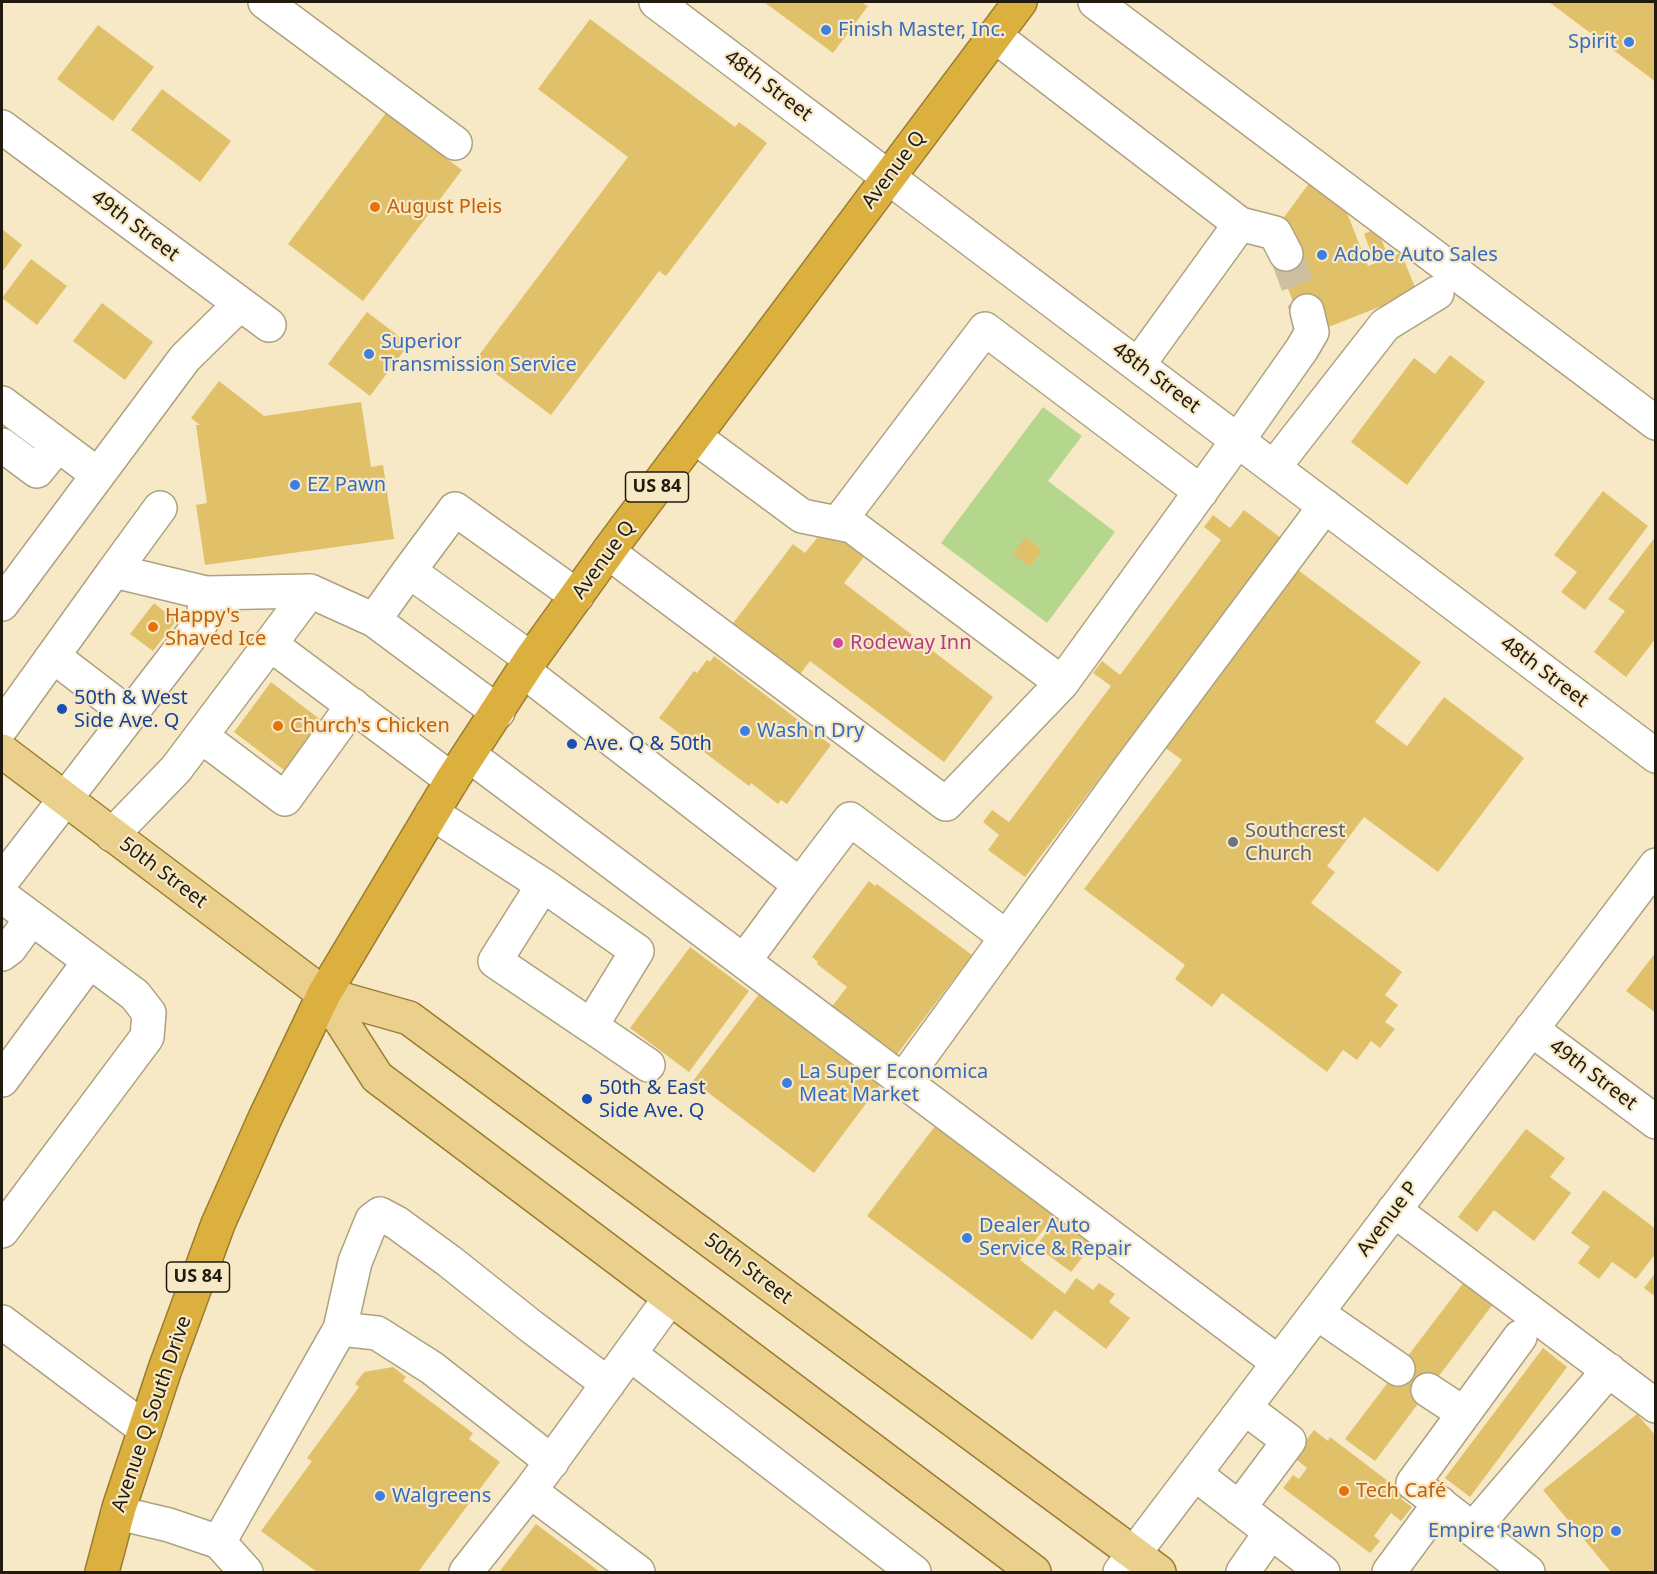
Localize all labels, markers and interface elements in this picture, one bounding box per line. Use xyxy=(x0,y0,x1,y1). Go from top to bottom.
place label: Finish Master, Inc. xyxy=(838,18,1005,42)
marker: Finish Master, Inc. xyxy=(819,23,833,37)
place label: Spirit xyxy=(1568,30,1617,54)
marker: Spirit xyxy=(1622,35,1636,49)
street label: 48th Street xyxy=(719,45,817,127)
street label: Avenue Q xyxy=(857,126,931,214)
street label: 49th Street xyxy=(86,185,184,267)
place label: August Pleis xyxy=(387,195,502,219)
marker: August Pleis xyxy=(368,200,382,214)
place label: Adobe Auto Sales xyxy=(1334,243,1498,267)
marker: Adobe Auto Sales xyxy=(1315,248,1329,262)
place label: Superior Transmission Service xyxy=(381,330,577,377)
street label: 48th Street xyxy=(1107,337,1205,419)
marker: Superior Transmission Service xyxy=(362,347,376,361)
road number: US 84 xyxy=(626,472,688,502)
place label: EZ Pawn xyxy=(307,473,386,497)
marker: EZ Pawn xyxy=(288,478,302,492)
street label: Avenue Q xyxy=(568,516,640,604)
place label: Happy's Shaved Ice xyxy=(165,604,266,651)
marker: Happy's Shaved Ice xyxy=(146,620,160,634)
place label: Rodeway Inn xyxy=(850,631,972,655)
street label: 48th Street xyxy=(1495,631,1593,713)
marker: Rodeway Inn xyxy=(831,636,845,650)
place label: 50th & West Side Ave. Q xyxy=(74,686,188,733)
marker: 50th & West Side Ave. Q xyxy=(55,702,69,716)
place label: Church's Chicken xyxy=(290,714,450,738)
marker: Church's Chicken xyxy=(271,719,285,733)
place label: Wash n Dry xyxy=(757,719,864,743)
marker: Wash n Dry xyxy=(738,724,752,738)
place label: Ave. Q & 50th xyxy=(584,732,712,756)
marker: Ave. Q & 50th xyxy=(565,737,579,751)
place label: Southcrest Church xyxy=(1245,819,1346,866)
street label: 50th Street xyxy=(114,832,212,914)
marker: Southcrest Church xyxy=(1226,835,1240,849)
street label: 49th Street xyxy=(1544,1034,1642,1116)
place label: La Super Economica Meat Market xyxy=(799,1060,988,1107)
place label: 50th & East Side Ave. Q xyxy=(599,1076,706,1123)
marker: La Super Economica Meat Market xyxy=(780,1076,794,1090)
marker: 50th & East Side Ave. Q xyxy=(580,1092,594,1106)
street label: Avenue P xyxy=(1352,1177,1424,1261)
place label: Dealer Auto Service & Repair xyxy=(979,1214,1131,1261)
street label: 50th Street xyxy=(699,1228,797,1310)
marker: Dealer Auto Service & Repair xyxy=(960,1231,974,1245)
road number: US 84 xyxy=(166,1262,230,1292)
street label: Avenue Q South Drive xyxy=(107,1313,197,1515)
place label: Tech Café xyxy=(1356,1479,1446,1503)
place label: Walgreens xyxy=(392,1484,491,1508)
marker: Tech Café xyxy=(1337,1484,1351,1498)
marker: Walgreens xyxy=(373,1489,387,1503)
place label: Empire Pawn Shop xyxy=(1428,1519,1604,1543)
marker: Empire Pawn Shop xyxy=(1609,1524,1623,1538)

